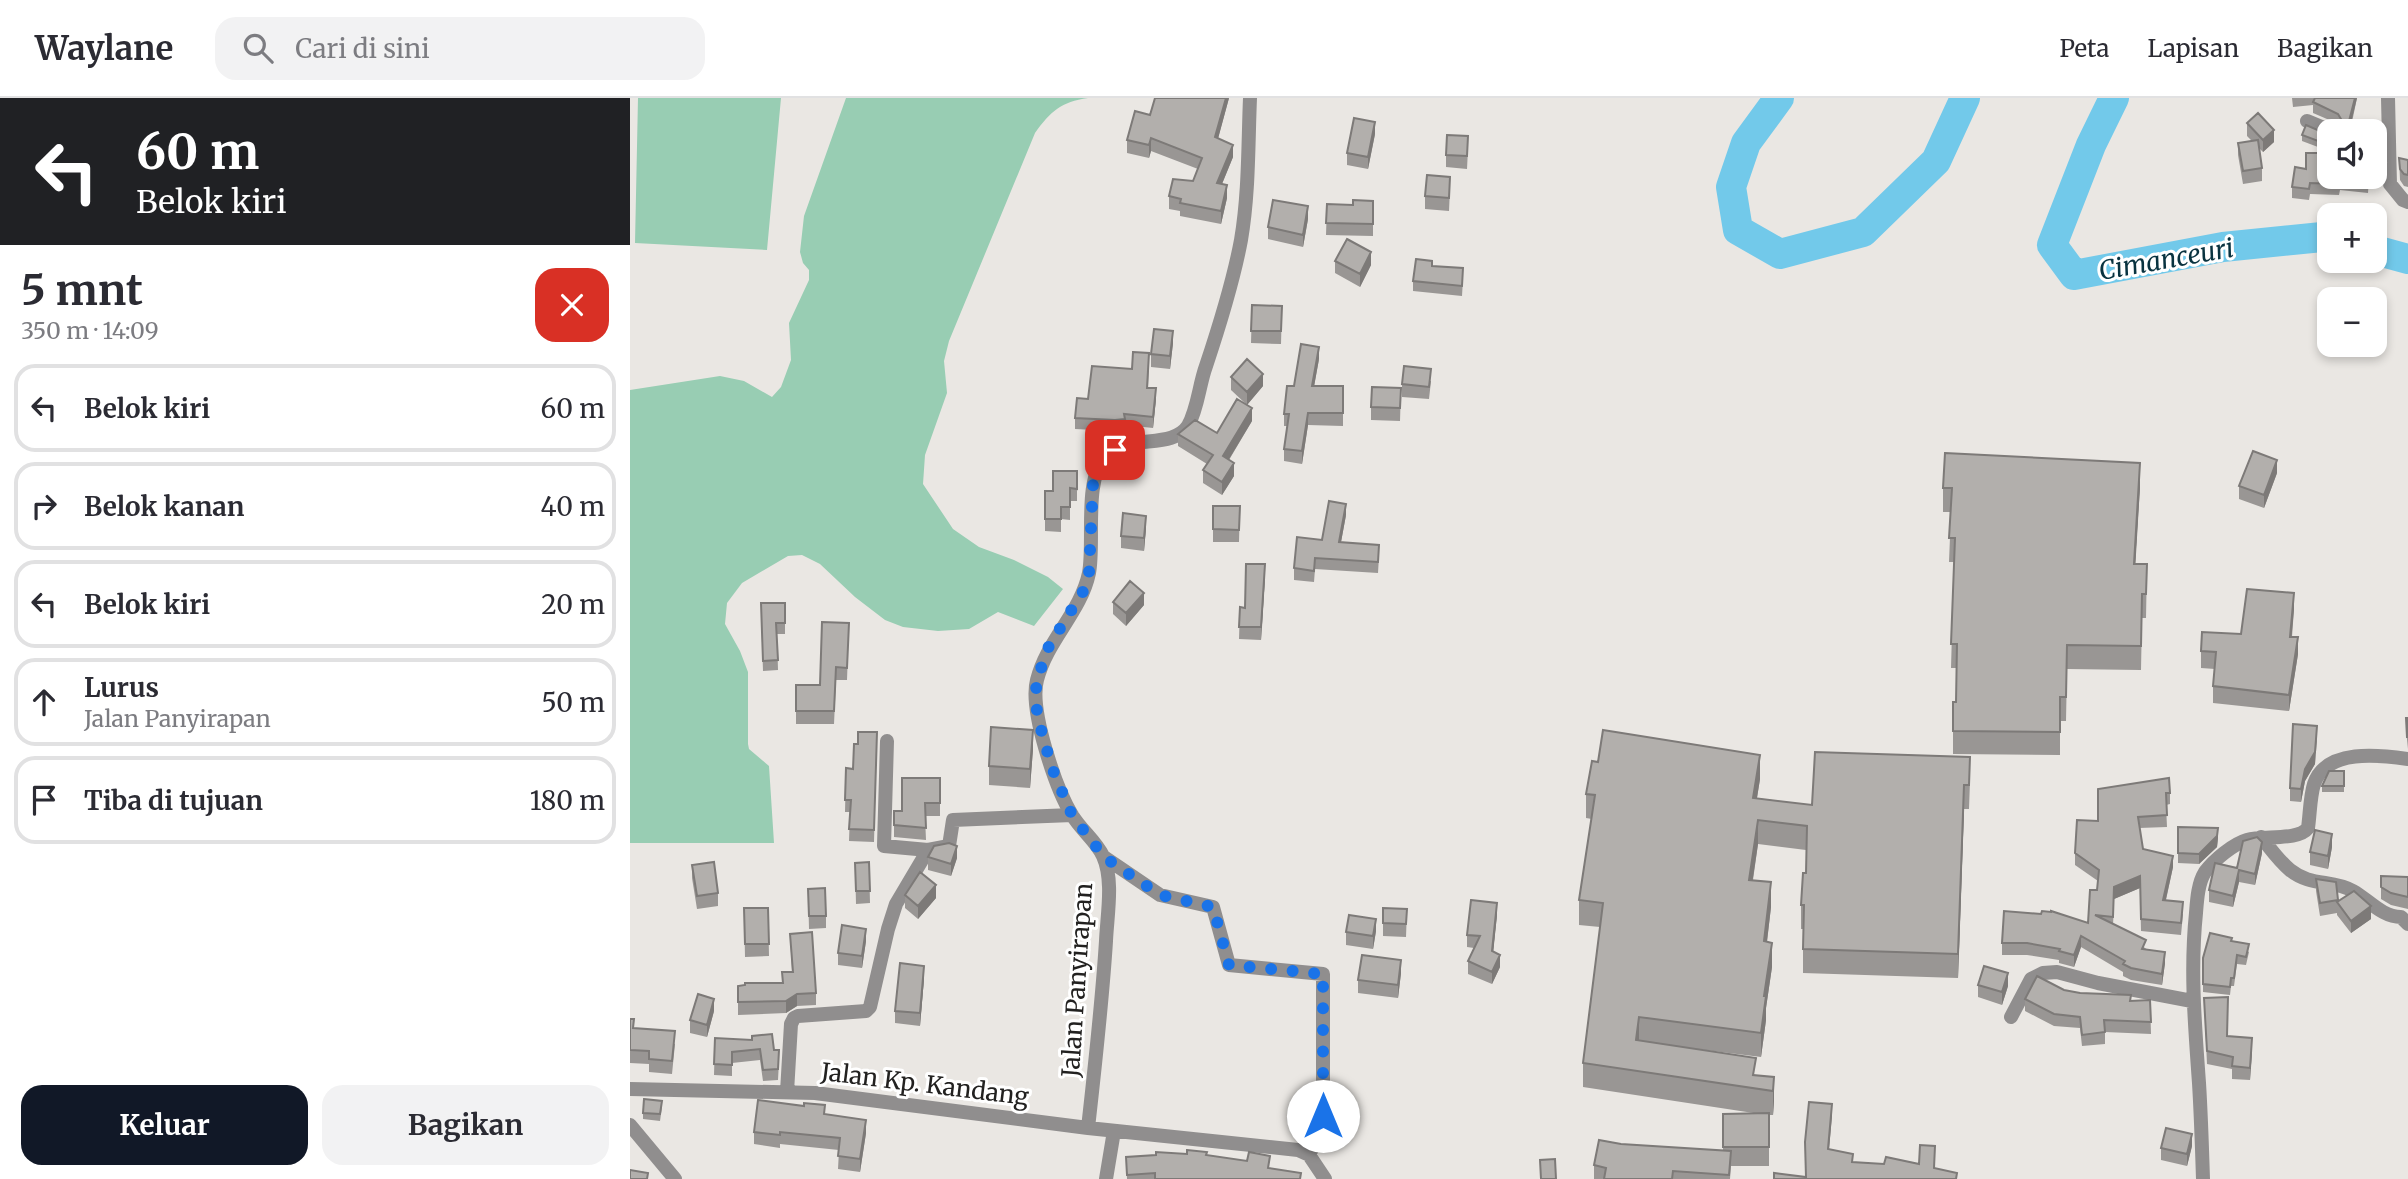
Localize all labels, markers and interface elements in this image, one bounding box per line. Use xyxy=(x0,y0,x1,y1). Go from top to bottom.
search box xyxy=(215,17,705,80)
text: Waylane xyxy=(35,28,173,69)
icon: search xyxy=(239,29,277,67)
text: Cari di sini xyxy=(295,32,430,65)
text: Peta xyxy=(2059,33,2109,64)
text: Lapisan xyxy=(2147,33,2239,64)
text: Bagikan xyxy=(2277,33,2373,64)
map controls xyxy=(2317,119,2387,357)
button: sound xyxy=(2317,119,2387,189)
text: 60 m xyxy=(136,121,259,182)
icon: left xyxy=(21,126,112,217)
text: Belok kiri xyxy=(136,182,287,222)
button: + xyxy=(2317,203,2387,273)
water label: Cimanceuri xyxy=(2096,231,2236,287)
text: 5 mnt xyxy=(21,264,143,316)
button: close xyxy=(535,268,609,342)
button: − xyxy=(2317,287,2387,357)
text: 350 m · 14:09 xyxy=(21,316,159,345)
icon: left xyxy=(25,389,63,427)
text: Belok kiri xyxy=(84,392,210,425)
text: 60 m xyxy=(541,392,605,425)
pin xyxy=(1085,420,1145,480)
icon: arrive xyxy=(1096,431,1134,469)
icon: right xyxy=(25,487,63,525)
text: Belok kanan xyxy=(84,490,244,523)
text: 40 m xyxy=(541,490,605,523)
icon: left xyxy=(25,585,63,623)
text: Belok kiri xyxy=(84,588,210,621)
text: 20 m xyxy=(541,588,605,621)
text: Lurus xyxy=(84,671,159,704)
icon: ahead xyxy=(25,683,63,721)
text: 50 m xyxy=(541,686,605,719)
text: Jalan Panyirapan xyxy=(84,704,271,733)
icon: arrive xyxy=(25,781,63,819)
text: Tiba di tujuan xyxy=(84,784,263,817)
text: 180 m xyxy=(530,784,605,817)
street label: Jalan Panyirapan xyxy=(1055,882,1099,1079)
street label: Jalan Kp. Kandang xyxy=(818,1056,1031,1112)
position arrow xyxy=(1286,1079,1360,1153)
button: Keluar xyxy=(21,1085,308,1165)
button: Bagikan xyxy=(322,1085,609,1165)

